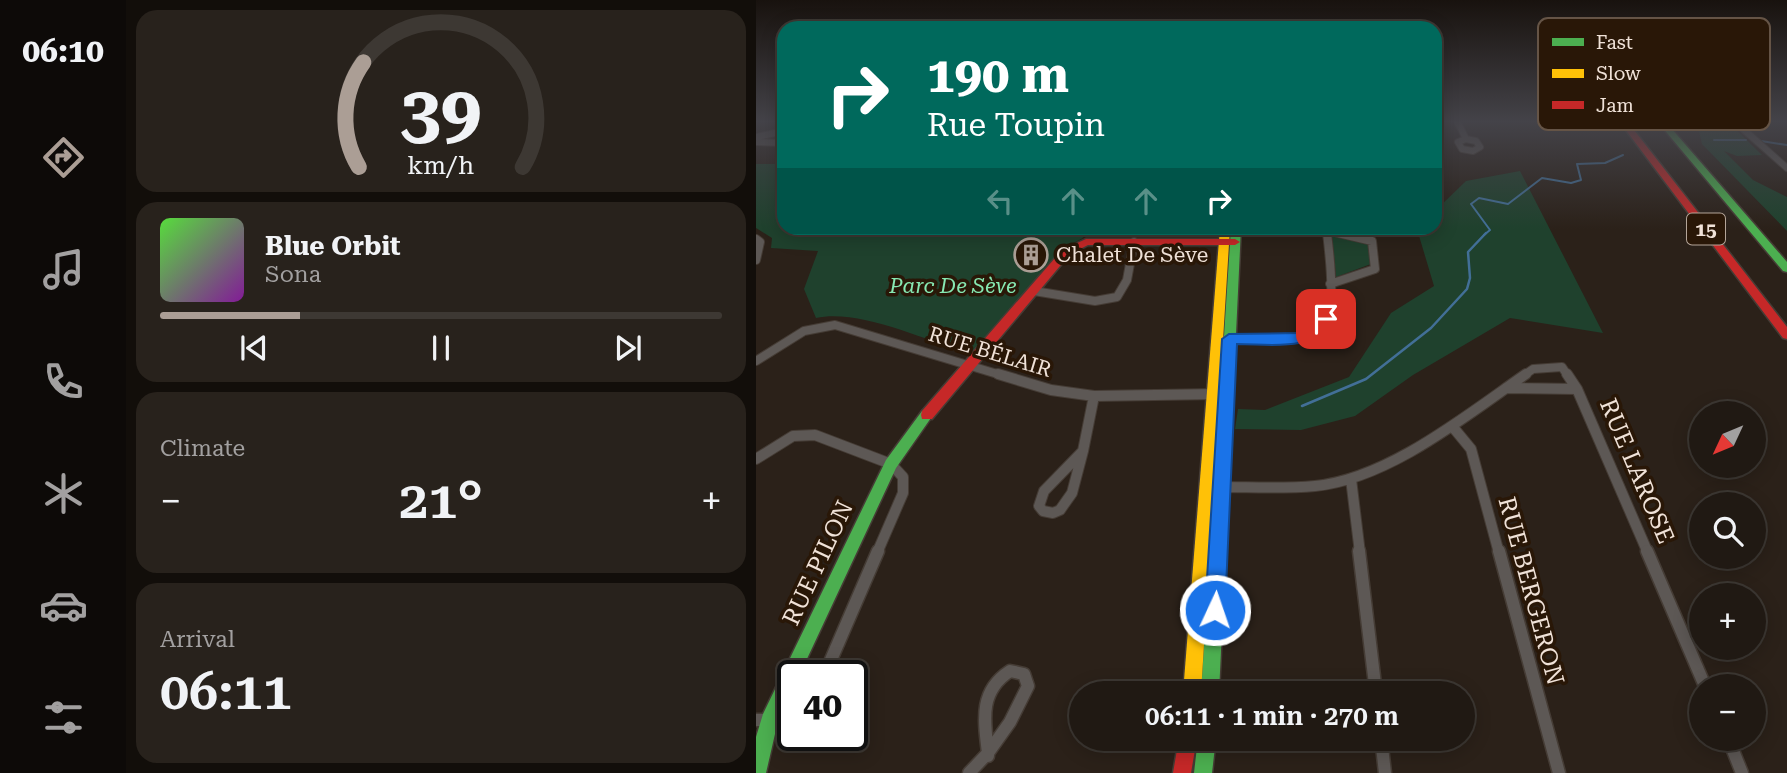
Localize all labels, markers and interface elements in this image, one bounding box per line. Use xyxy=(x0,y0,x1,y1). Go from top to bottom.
legend xyxy=(1538,18,1770,130)
text: Fast xyxy=(1596,31,1633,54)
text: 06:10 xyxy=(22,32,104,70)
text: 190 m xyxy=(927,47,1069,104)
icon: right xyxy=(812,49,903,140)
text: Slow xyxy=(1596,62,1641,85)
text: 39 xyxy=(400,70,482,155)
text: Jam xyxy=(1596,94,1634,117)
text: Rue Toupin xyxy=(927,106,1105,144)
icon: directions xyxy=(39,133,88,182)
text: km/h xyxy=(408,151,474,180)
icon: left xyxy=(981,182,1019,220)
icon: ahead xyxy=(1054,182,1092,220)
icon: ahead xyxy=(1127,182,1165,220)
icon: right xyxy=(1200,182,1238,220)
road number: 15 xyxy=(1687,214,1725,244)
text: Blue Orbit xyxy=(265,231,401,261)
building icon: Chalet De Sève xyxy=(1012,236,1050,274)
place label: Chalet De Sève xyxy=(1056,243,1208,267)
icon: music xyxy=(39,245,88,294)
text: Sona xyxy=(265,261,321,288)
park label: Parc De Sève xyxy=(888,274,1017,298)
pin xyxy=(1296,289,1356,349)
icon: arrive xyxy=(1307,300,1345,338)
street label: RUE BÉLAIR xyxy=(925,321,1055,382)
icon: previous xyxy=(235,329,273,367)
icon: pause xyxy=(422,329,460,367)
icon: next xyxy=(609,329,647,367)
icon: phone xyxy=(39,357,88,406)
street label: RUE LAROSE xyxy=(1594,394,1680,548)
north arrow xyxy=(1689,401,1766,478)
map controls xyxy=(1689,401,1766,751)
text: Climate xyxy=(160,435,245,462)
icon: climate xyxy=(39,469,88,518)
text: 21° xyxy=(399,470,483,531)
text: − xyxy=(160,479,181,523)
text: + xyxy=(701,479,722,523)
button: search xyxy=(1689,492,1766,569)
street label: RUE BERGERON xyxy=(1492,494,1570,688)
street label: RUE PILON xyxy=(777,496,859,630)
position arrow xyxy=(1178,573,1252,647)
icon: car xyxy=(39,581,88,630)
button: + xyxy=(1689,583,1766,660)
text: Arrival xyxy=(160,626,235,653)
speed limit sign: 40 xyxy=(777,660,868,751)
text: 06:11 xyxy=(160,661,292,722)
button: − xyxy=(1689,674,1766,751)
icon: filters xyxy=(39,693,88,742)
text: 06:11 · 1 min · 270 m xyxy=(1145,701,1399,731)

